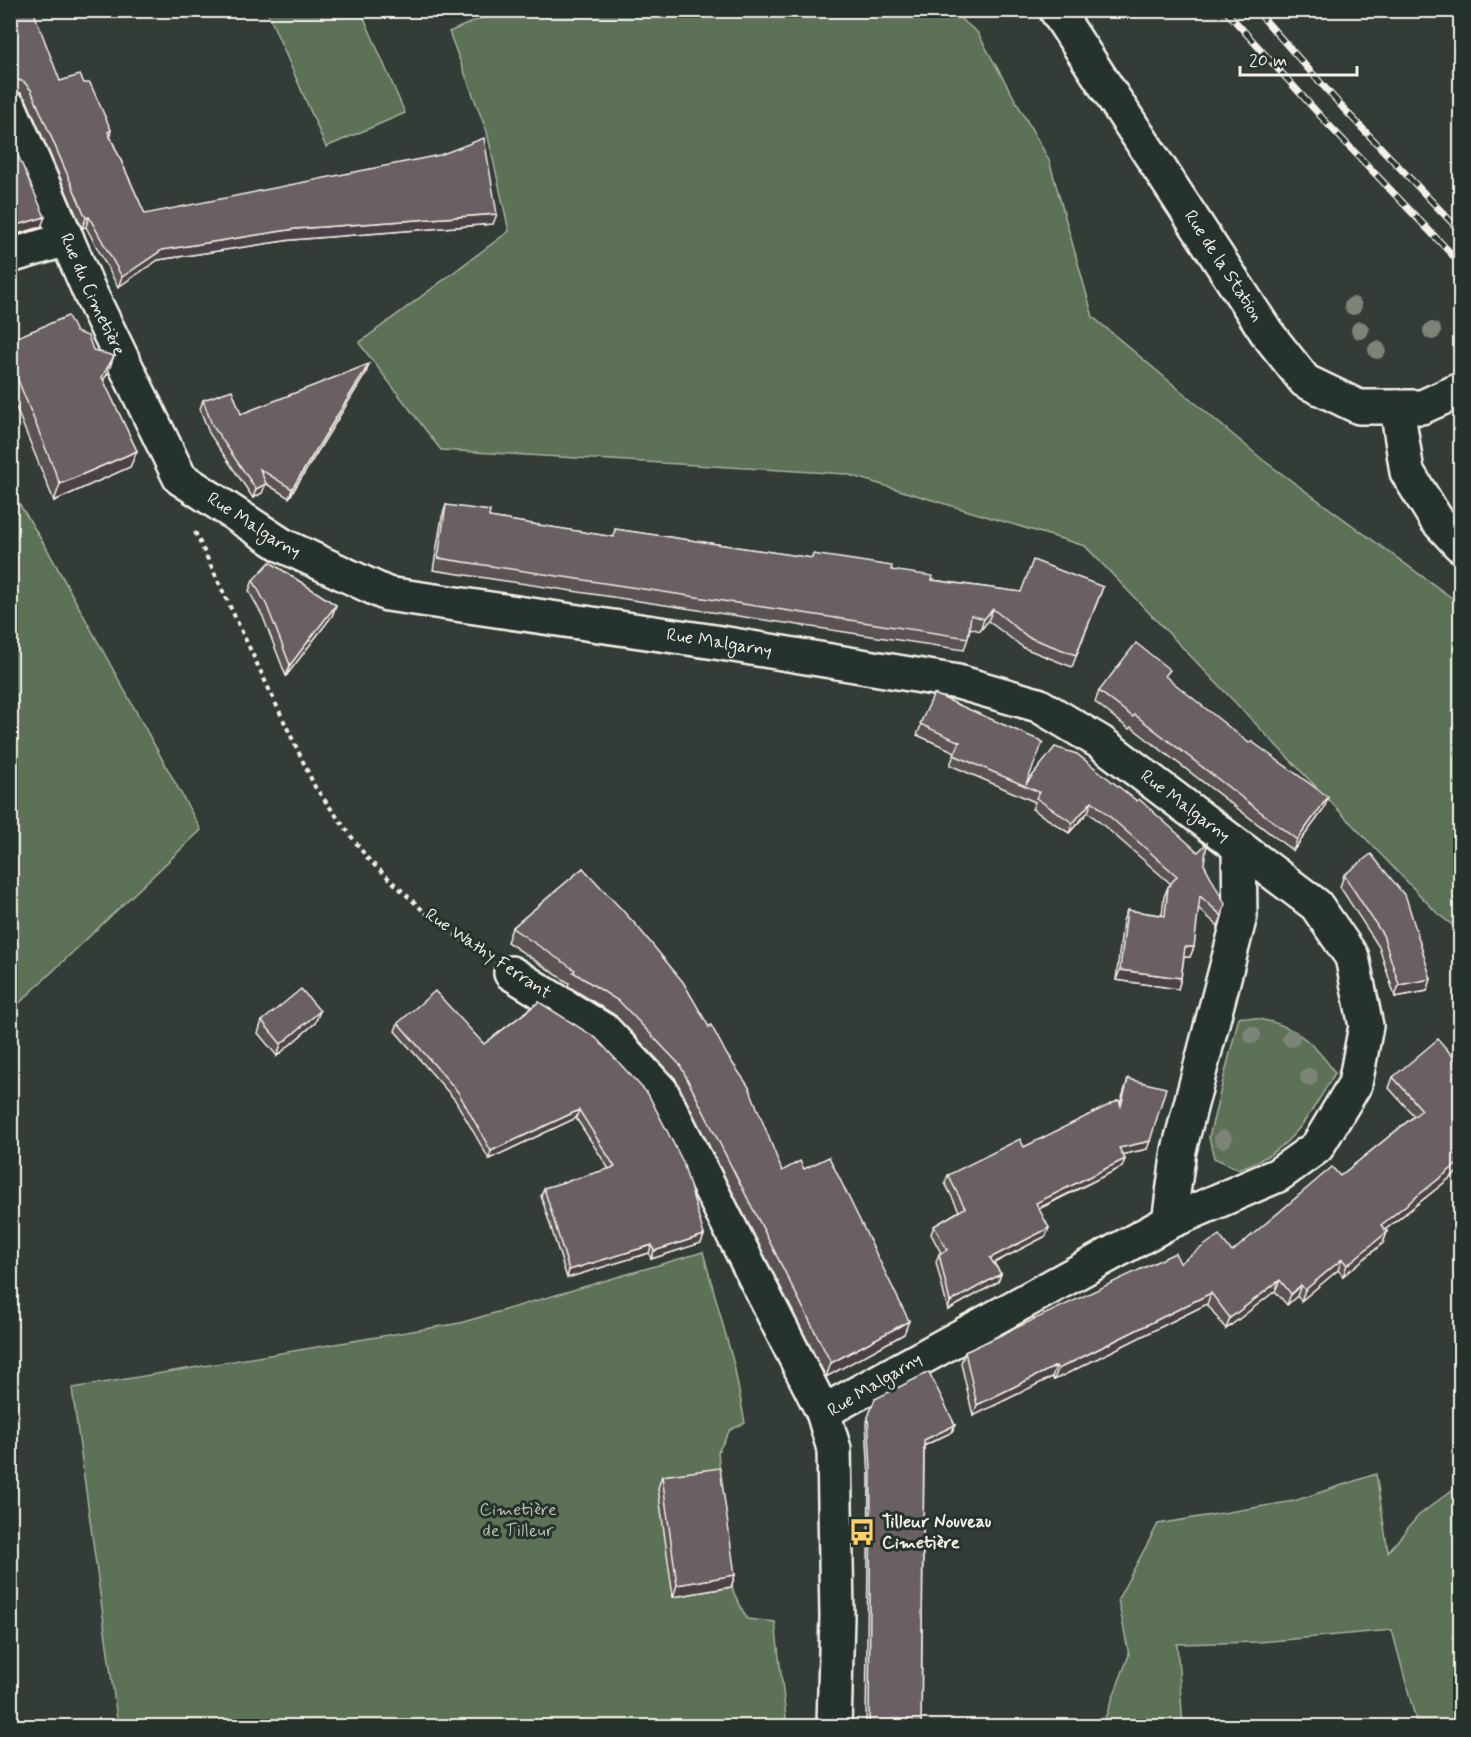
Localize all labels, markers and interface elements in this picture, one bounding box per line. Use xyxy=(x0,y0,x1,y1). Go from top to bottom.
scale bar xyxy=(1240,39,1357,77)
text: 20 m xyxy=(1249,49,1287,73)
street label: Rue de la Station xyxy=(1178,206,1269,327)
street label: Rue du Cimetière xyxy=(54,230,131,360)
street label: Rue Malgarny xyxy=(202,487,304,564)
street label: Rue Malgarny xyxy=(665,623,774,663)
street label: Rue Malgarny xyxy=(1135,765,1235,848)
street label: Rue Wathy Ferrant xyxy=(420,903,556,1005)
street label: Rue Malgarny xyxy=(823,1347,927,1424)
park label: Cimetière de Tilleur xyxy=(479,1498,557,1543)
place label: Tilleur Nouveau Cimetière xyxy=(882,1510,991,1555)
bus stop icon: Tilleur Nouveau Cimetière xyxy=(847,1517,877,1547)

